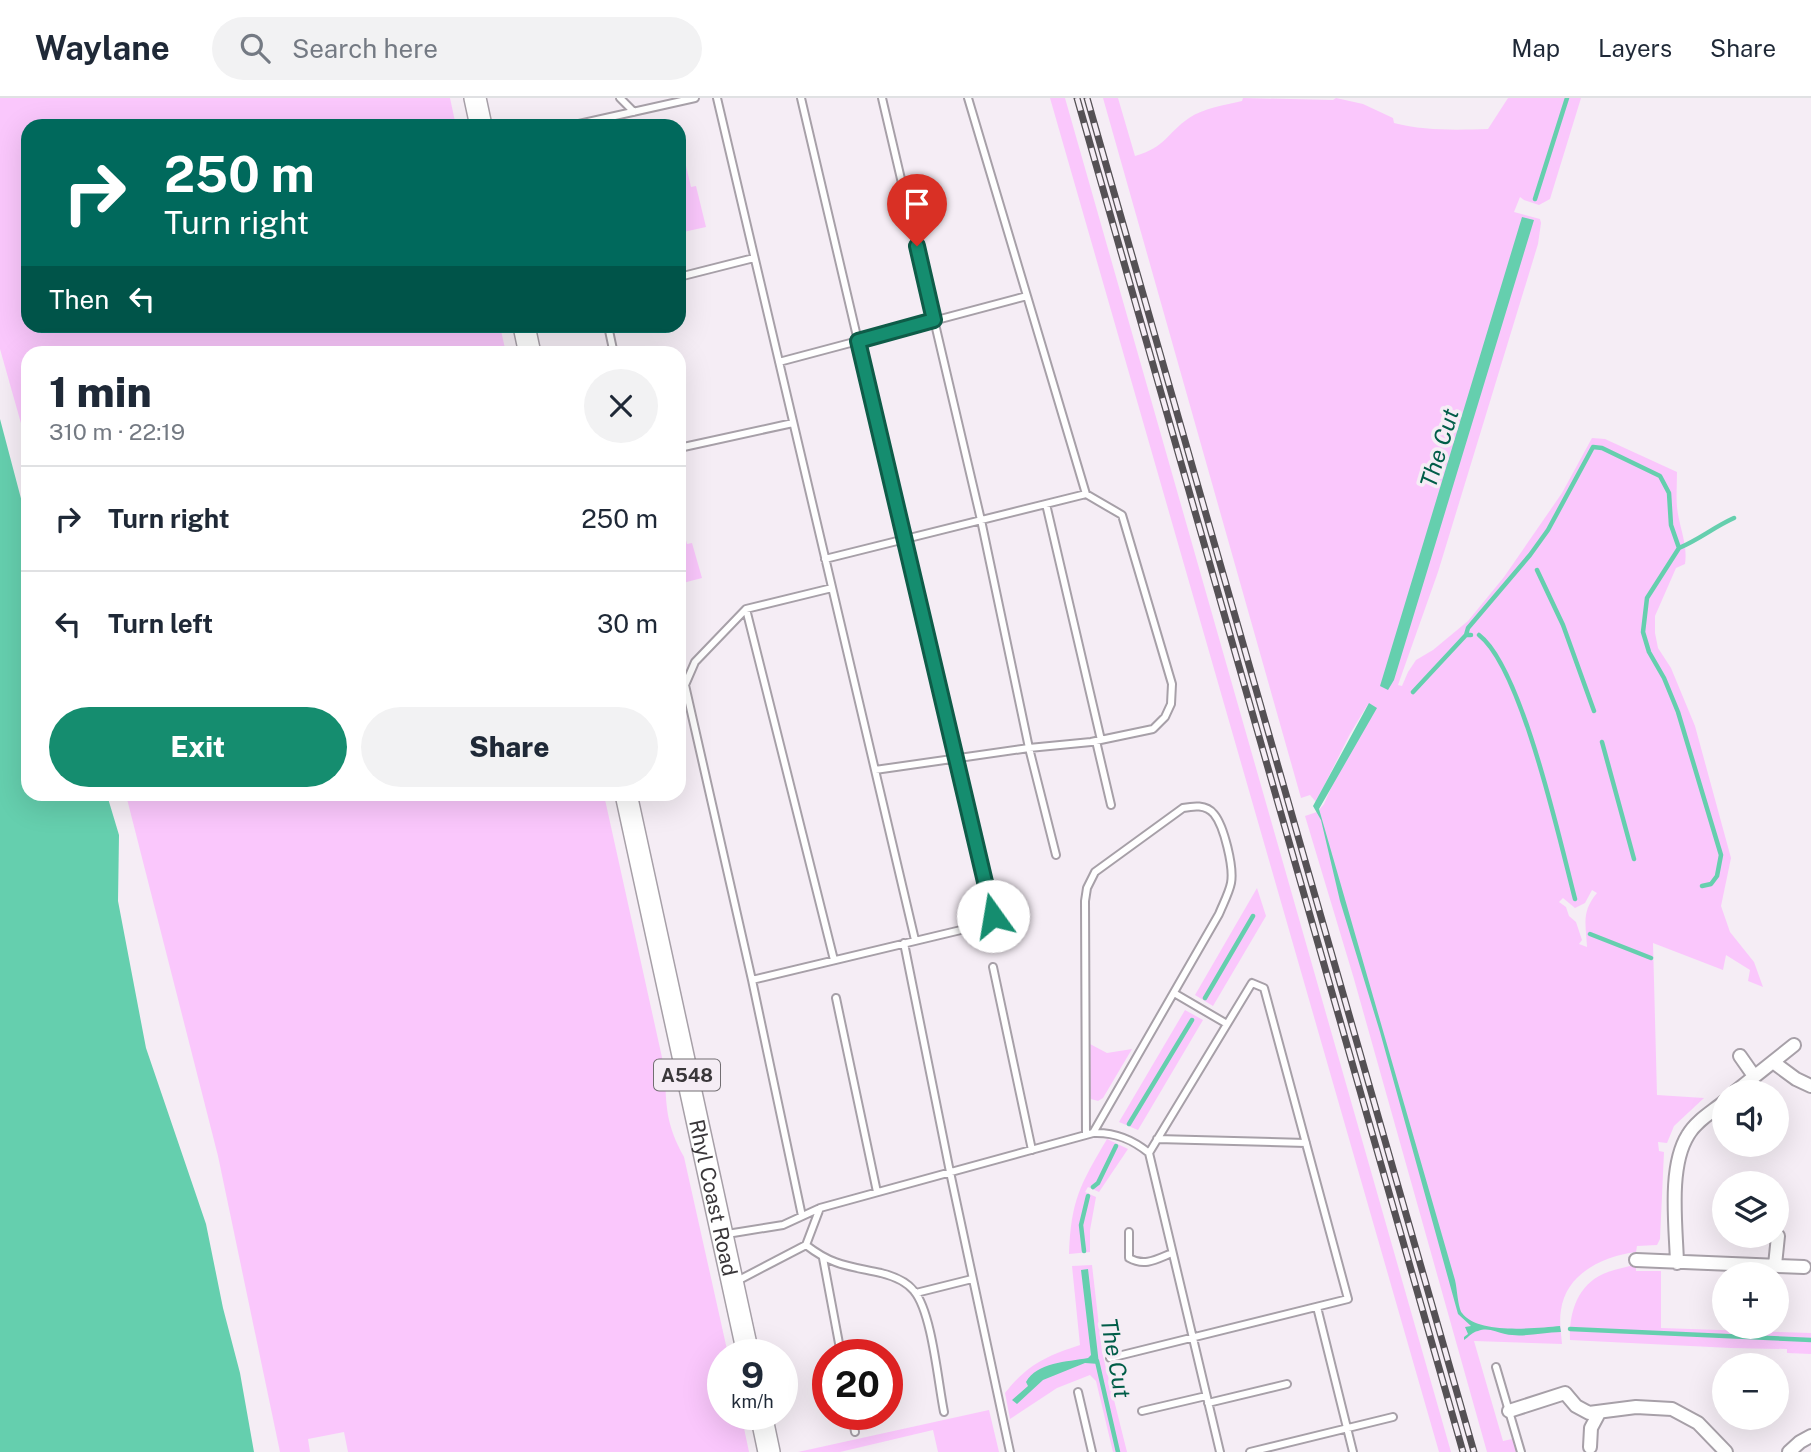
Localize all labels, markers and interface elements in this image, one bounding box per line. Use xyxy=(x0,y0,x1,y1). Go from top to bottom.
search box xyxy=(212,17,702,80)
text: Waylane xyxy=(35,29,170,67)
icon: search xyxy=(236,29,274,67)
text: Search here xyxy=(292,33,438,64)
text: Map xyxy=(1511,34,1560,62)
text: Layers xyxy=(1598,34,1672,62)
text: Share xyxy=(1710,34,1776,62)
text: 250 m xyxy=(164,145,315,203)
icon: right xyxy=(49,147,140,238)
pin xyxy=(887,174,947,246)
icon: arrive xyxy=(898,185,936,223)
text: Turn right xyxy=(164,204,309,241)
icon: left xyxy=(123,280,161,318)
text: Then xyxy=(49,284,109,315)
text: 1 min xyxy=(49,367,152,416)
button: close xyxy=(584,369,658,443)
water label: The Cut xyxy=(1414,405,1464,491)
text: 310 m · 22:19 xyxy=(49,418,185,445)
icon: right xyxy=(49,500,87,538)
text: Turn right xyxy=(108,503,230,534)
text: 250 m xyxy=(581,503,658,534)
icon: left xyxy=(49,605,87,643)
text: Turn left xyxy=(108,608,213,639)
text: 30 m xyxy=(597,608,658,639)
button: Exit xyxy=(49,707,347,787)
button: Share xyxy=(361,707,658,787)
position arrow xyxy=(956,879,1030,953)
road number: A548 xyxy=(654,1060,720,1091)
map controls xyxy=(1712,1080,1789,1430)
button: sound xyxy=(1712,1080,1789,1157)
street label: Rhyl Coast Road xyxy=(685,1117,743,1278)
button: layers xyxy=(1712,1171,1789,1248)
button: + xyxy=(1712,1262,1789,1339)
water label: The Cut xyxy=(1096,1316,1136,1400)
speed limit sign: 20 xyxy=(812,1339,903,1430)
button: − xyxy=(1712,1353,1789,1430)
text: 9 xyxy=(741,1355,764,1396)
text: km/h xyxy=(731,1391,774,1412)

